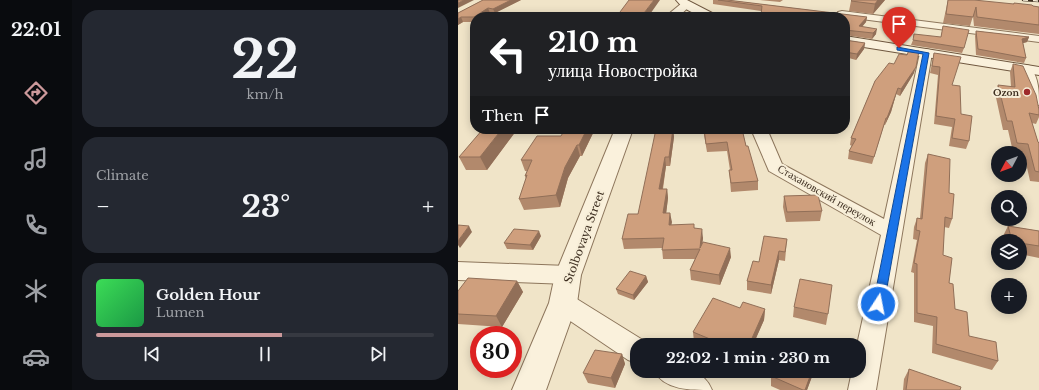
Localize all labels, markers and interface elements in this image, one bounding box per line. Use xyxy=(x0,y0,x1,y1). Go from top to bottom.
pin xyxy=(882,7.0,916,48)
icon: arrive xyxy=(888,13,910,35)
text: 22:01 xyxy=(11,19,61,41)
text: 210 m xyxy=(548,25,638,60)
text: 22 xyxy=(231,28,299,92)
icon: left xyxy=(482,28,534,80)
text: улица Новостройка xyxy=(548,60,698,82)
icon: directions xyxy=(22,79,50,107)
text: km/h xyxy=(247,86,283,103)
place label: Ozon xyxy=(993,87,1019,98)
marker: Ozon xyxy=(1022,87,1032,97)
icon: arrive xyxy=(531,104,553,126)
text: Then xyxy=(482,106,523,125)
icon: music xyxy=(22,145,50,173)
north arrow xyxy=(991,146,1027,182)
map controls xyxy=(991,146,1027,314)
street label: Стахановский переулок xyxy=(775,161,879,229)
text: Climate xyxy=(96,167,149,184)
text: 23° xyxy=(242,188,290,225)
street label: Stolbovaya Street xyxy=(561,188,608,285)
button: search xyxy=(991,190,1027,226)
text: − xyxy=(96,193,110,220)
text: + xyxy=(422,193,434,220)
icon: phone xyxy=(22,211,50,239)
button: layers xyxy=(991,234,1027,270)
icon: climate xyxy=(22,277,50,305)
button: + xyxy=(991,278,1027,314)
position arrow xyxy=(857,283,899,325)
text: Golden Hour xyxy=(156,285,260,304)
text: Lumen xyxy=(156,304,205,321)
speed limit sign: 30 xyxy=(470,326,522,378)
icon: car xyxy=(22,343,50,371)
icon: previous xyxy=(141,343,163,365)
icon: pause xyxy=(254,343,276,365)
icon: next xyxy=(367,343,389,365)
text: 22:02 · 1 min · 230 m xyxy=(666,348,830,367)

